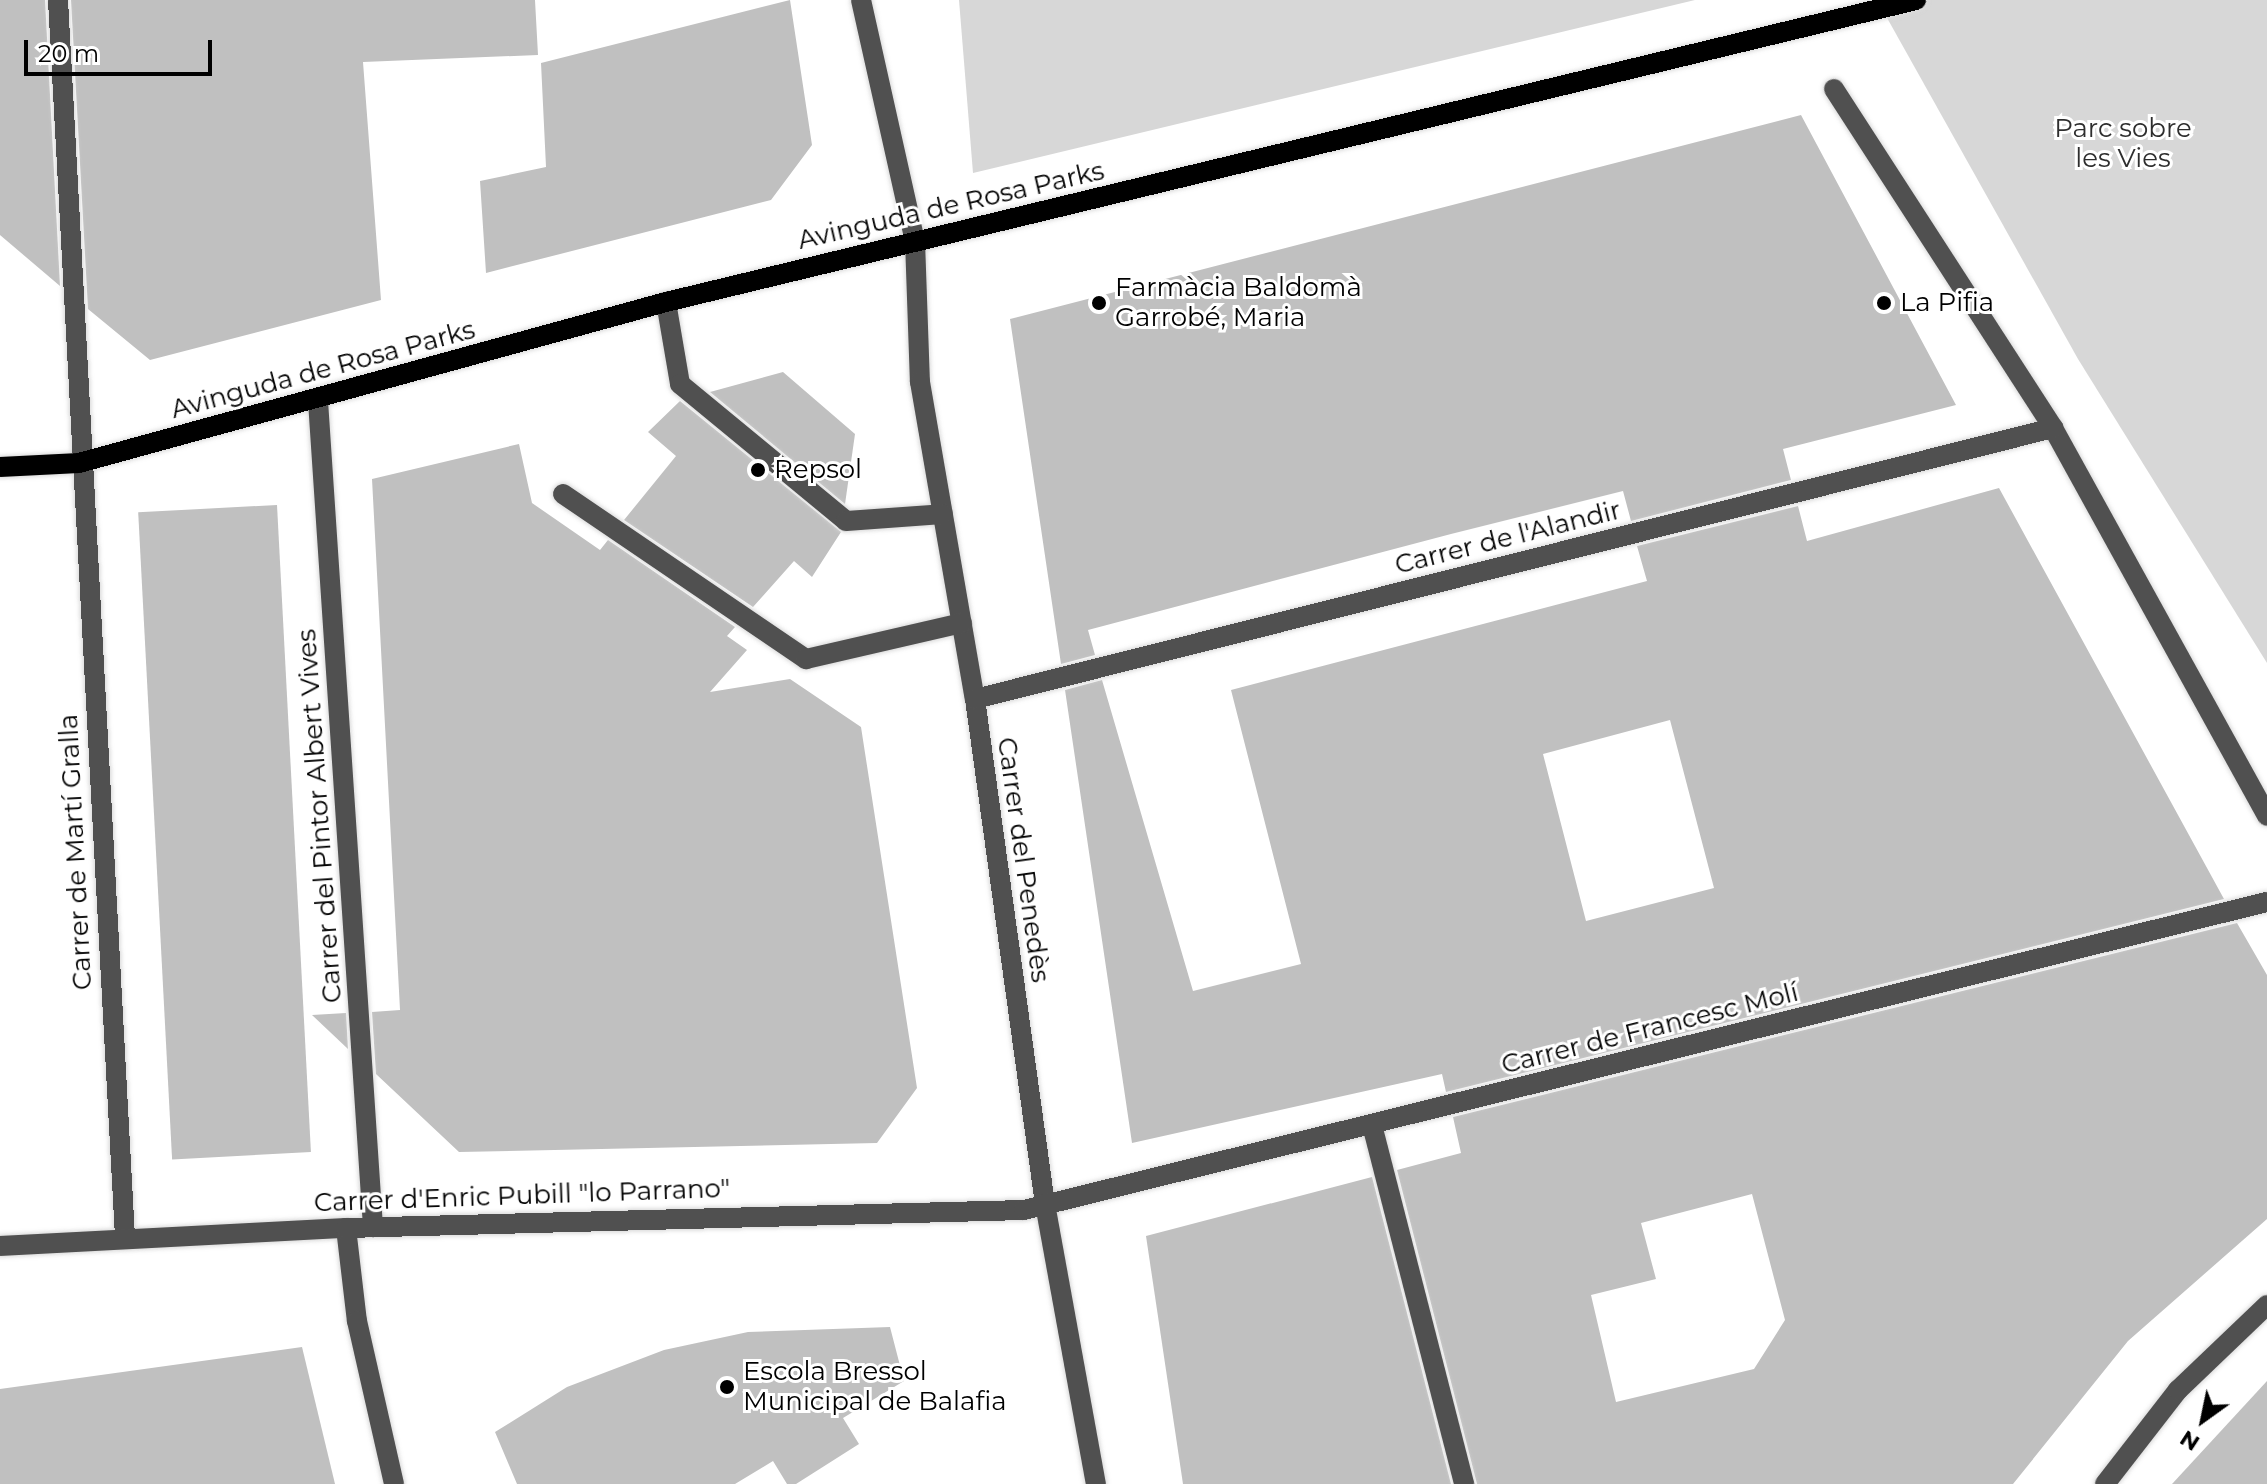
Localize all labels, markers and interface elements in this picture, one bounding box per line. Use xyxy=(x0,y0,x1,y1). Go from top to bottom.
scale bar xyxy=(28,24,216,74)
text: 20 m xyxy=(38,39,99,68)
park label: Parc sobre les Vies xyxy=(2054,113,2192,174)
street label: Avinguda de Rosa Parks xyxy=(795,156,1107,256)
place label: Farmàcia Baldomà Garrobé, Maria xyxy=(1115,272,1362,334)
place label: La Pifia xyxy=(1900,287,1994,319)
marker: Farmàcia Baldomà Garrobé, Maria xyxy=(1090,294,1108,312)
marker: La Pifia xyxy=(1875,294,1893,312)
street label: Avinguda de Rosa Parks xyxy=(168,314,478,426)
place label: Repsol xyxy=(774,454,862,486)
marker: Repsol xyxy=(749,461,767,479)
street label: Carrer de l'Alandir xyxy=(1392,495,1624,581)
street label: Carrer del Pintor Albert Vives xyxy=(291,628,349,1004)
street label: Carrer de Martí Gralla xyxy=(53,713,99,991)
street label: Carrer del Penedès xyxy=(990,735,1056,985)
street label: Carrer de Francesc Molí xyxy=(1498,977,1802,1081)
street label: Carrer d'Enric Pubill "lo Parrano" xyxy=(313,1173,731,1219)
place label: Escola Bressol Municipal de Balafia xyxy=(743,1356,1007,1418)
marker: Escola Bressol Municipal de Balafia xyxy=(718,1378,736,1396)
north arrow xyxy=(2163,1380,2243,1460)
text: N xyxy=(2175,1424,2204,1457)

